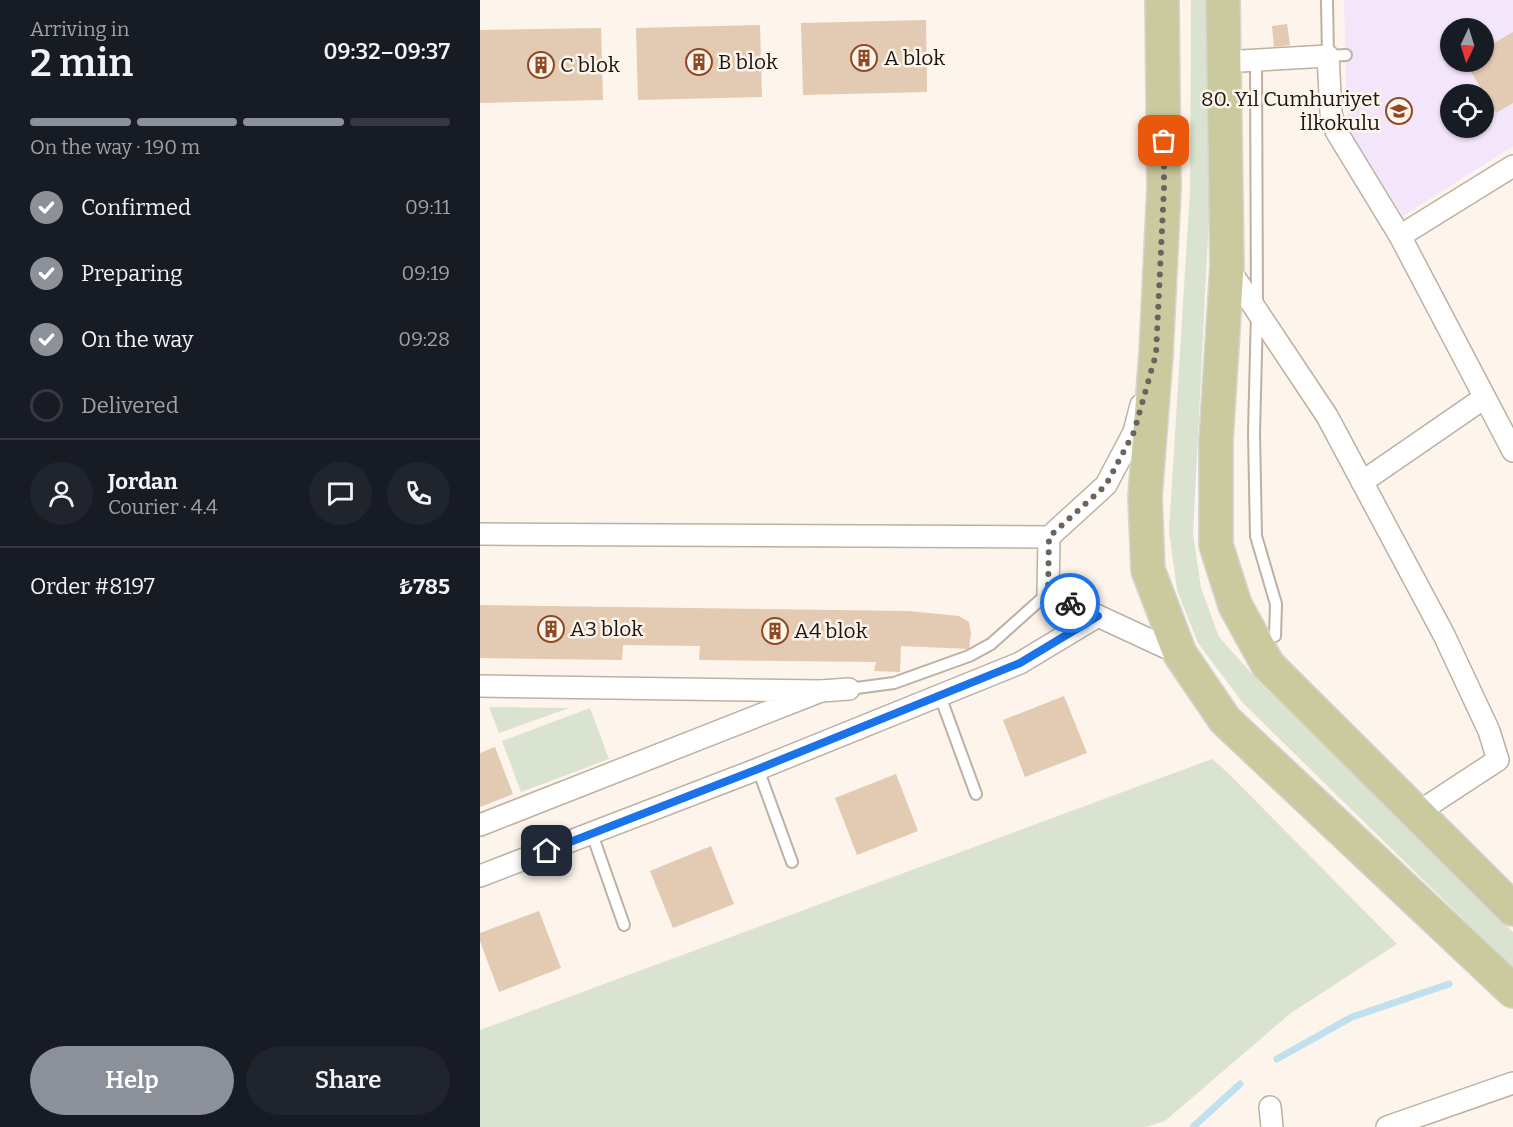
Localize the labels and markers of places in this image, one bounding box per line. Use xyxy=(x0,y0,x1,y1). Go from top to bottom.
building icon: A blok xyxy=(849,43,879,73)
place label: A blok xyxy=(884,45,945,71)
building icon: B blok xyxy=(684,47,714,77)
place label: B blok xyxy=(718,49,778,75)
building icon: C blok xyxy=(526,50,556,80)
place label: C blok xyxy=(560,52,620,78)
place label: 80. Yıl Cumhuriyet İlkokulu xyxy=(1201,86,1380,136)
school or university icon: 80. Yıl Cumhuriyet İlkokulu xyxy=(1384,96,1414,126)
pin xyxy=(1138,115,1189,166)
building icon: A3 blok xyxy=(536,614,566,644)
place label: A3 blok xyxy=(570,616,643,642)
building icon: A4 blok xyxy=(760,616,790,646)
place label: A4 blok xyxy=(794,618,868,644)
pin xyxy=(521,825,572,876)

